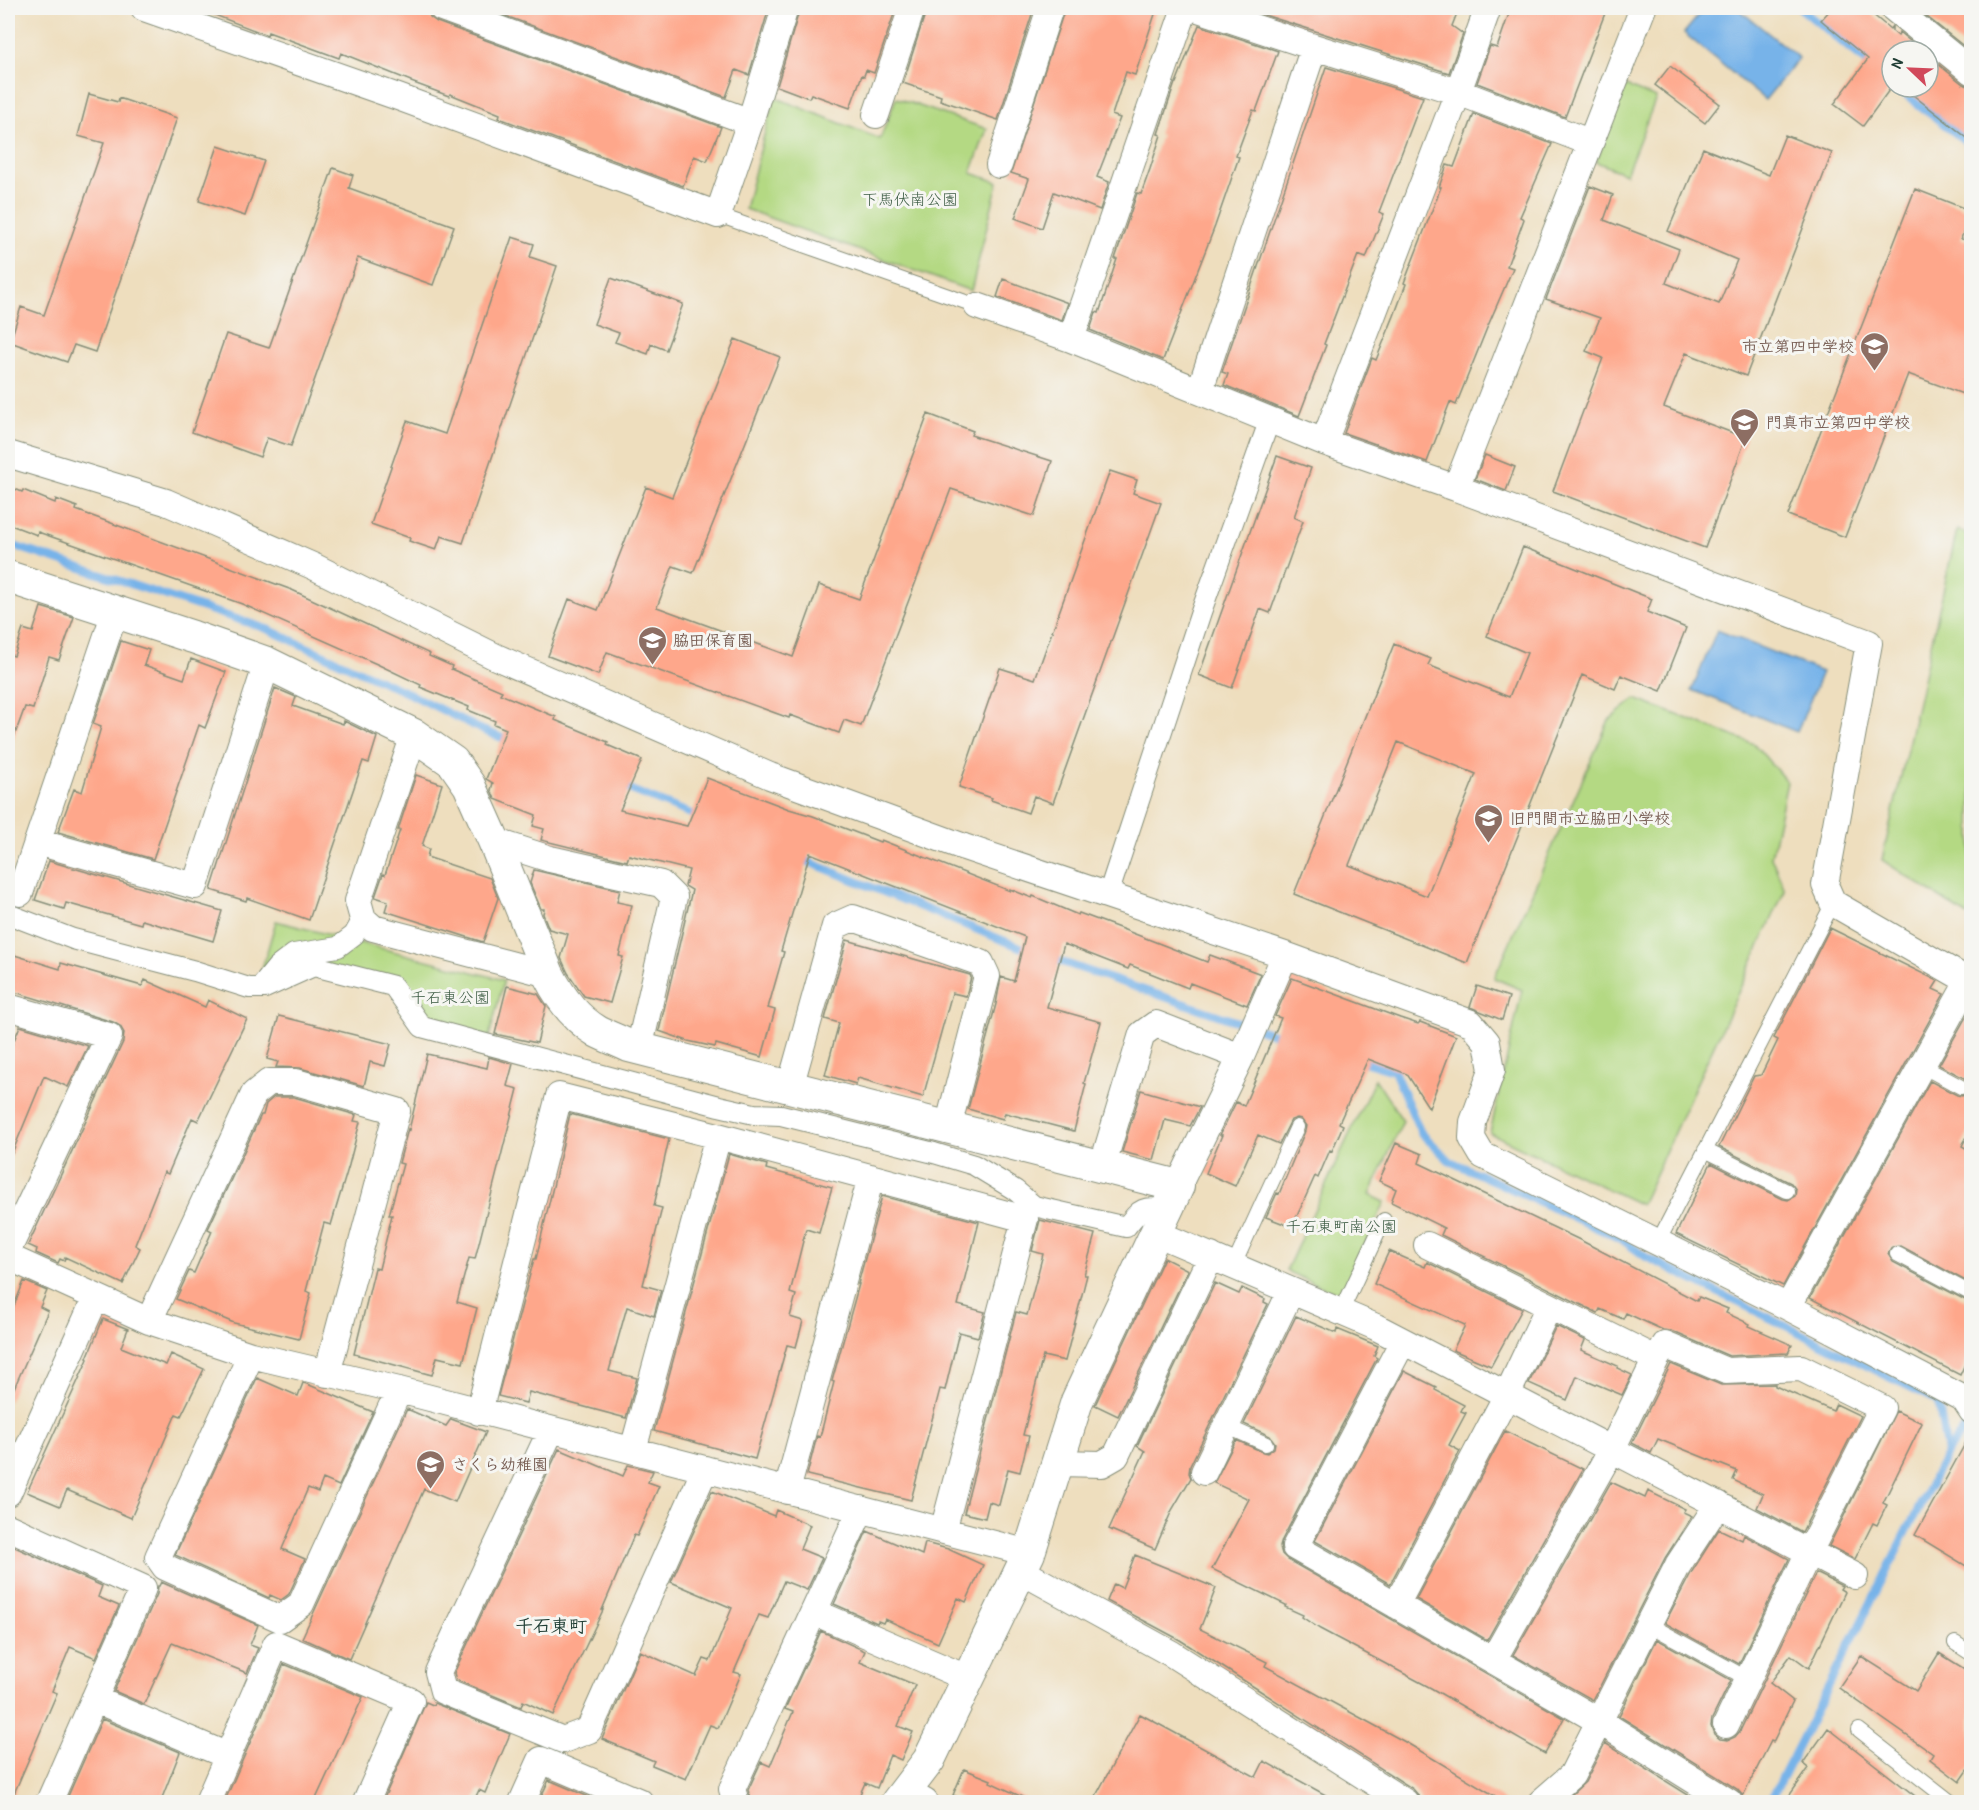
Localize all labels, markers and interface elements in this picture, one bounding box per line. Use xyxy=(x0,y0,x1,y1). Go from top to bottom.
north arrow xyxy=(1880,39,1940,99)
text: N xyxy=(1884,54,1908,71)
park label: 下馬伏南公園 xyxy=(862,188,958,210)
school or university icon: 市立第四中学校 xyxy=(1859,330,1891,372)
place label: 市立第四中学校 xyxy=(1742,335,1854,357)
school or university icon: 門真市立第四中学校 xyxy=(1729,406,1761,448)
place label: 門真市立第四中学校 xyxy=(1766,411,1910,433)
school or university icon: 脇田保育園 xyxy=(636,624,668,666)
place label: 脇田保育園 xyxy=(673,629,753,651)
school or university icon: 旧門間市立脇田小学校 xyxy=(1473,802,1505,844)
place label: 旧門間市立脇田小学校 xyxy=(1510,807,1670,829)
park label: 千石東公園 xyxy=(410,986,490,1008)
park label: 千石東町南公園 xyxy=(1285,1215,1397,1237)
school or university icon: さくら幼稚園 xyxy=(415,1448,447,1490)
place label: さくら幼稚園 xyxy=(452,1453,548,1475)
district label: 千石東町 xyxy=(515,1613,587,1638)

